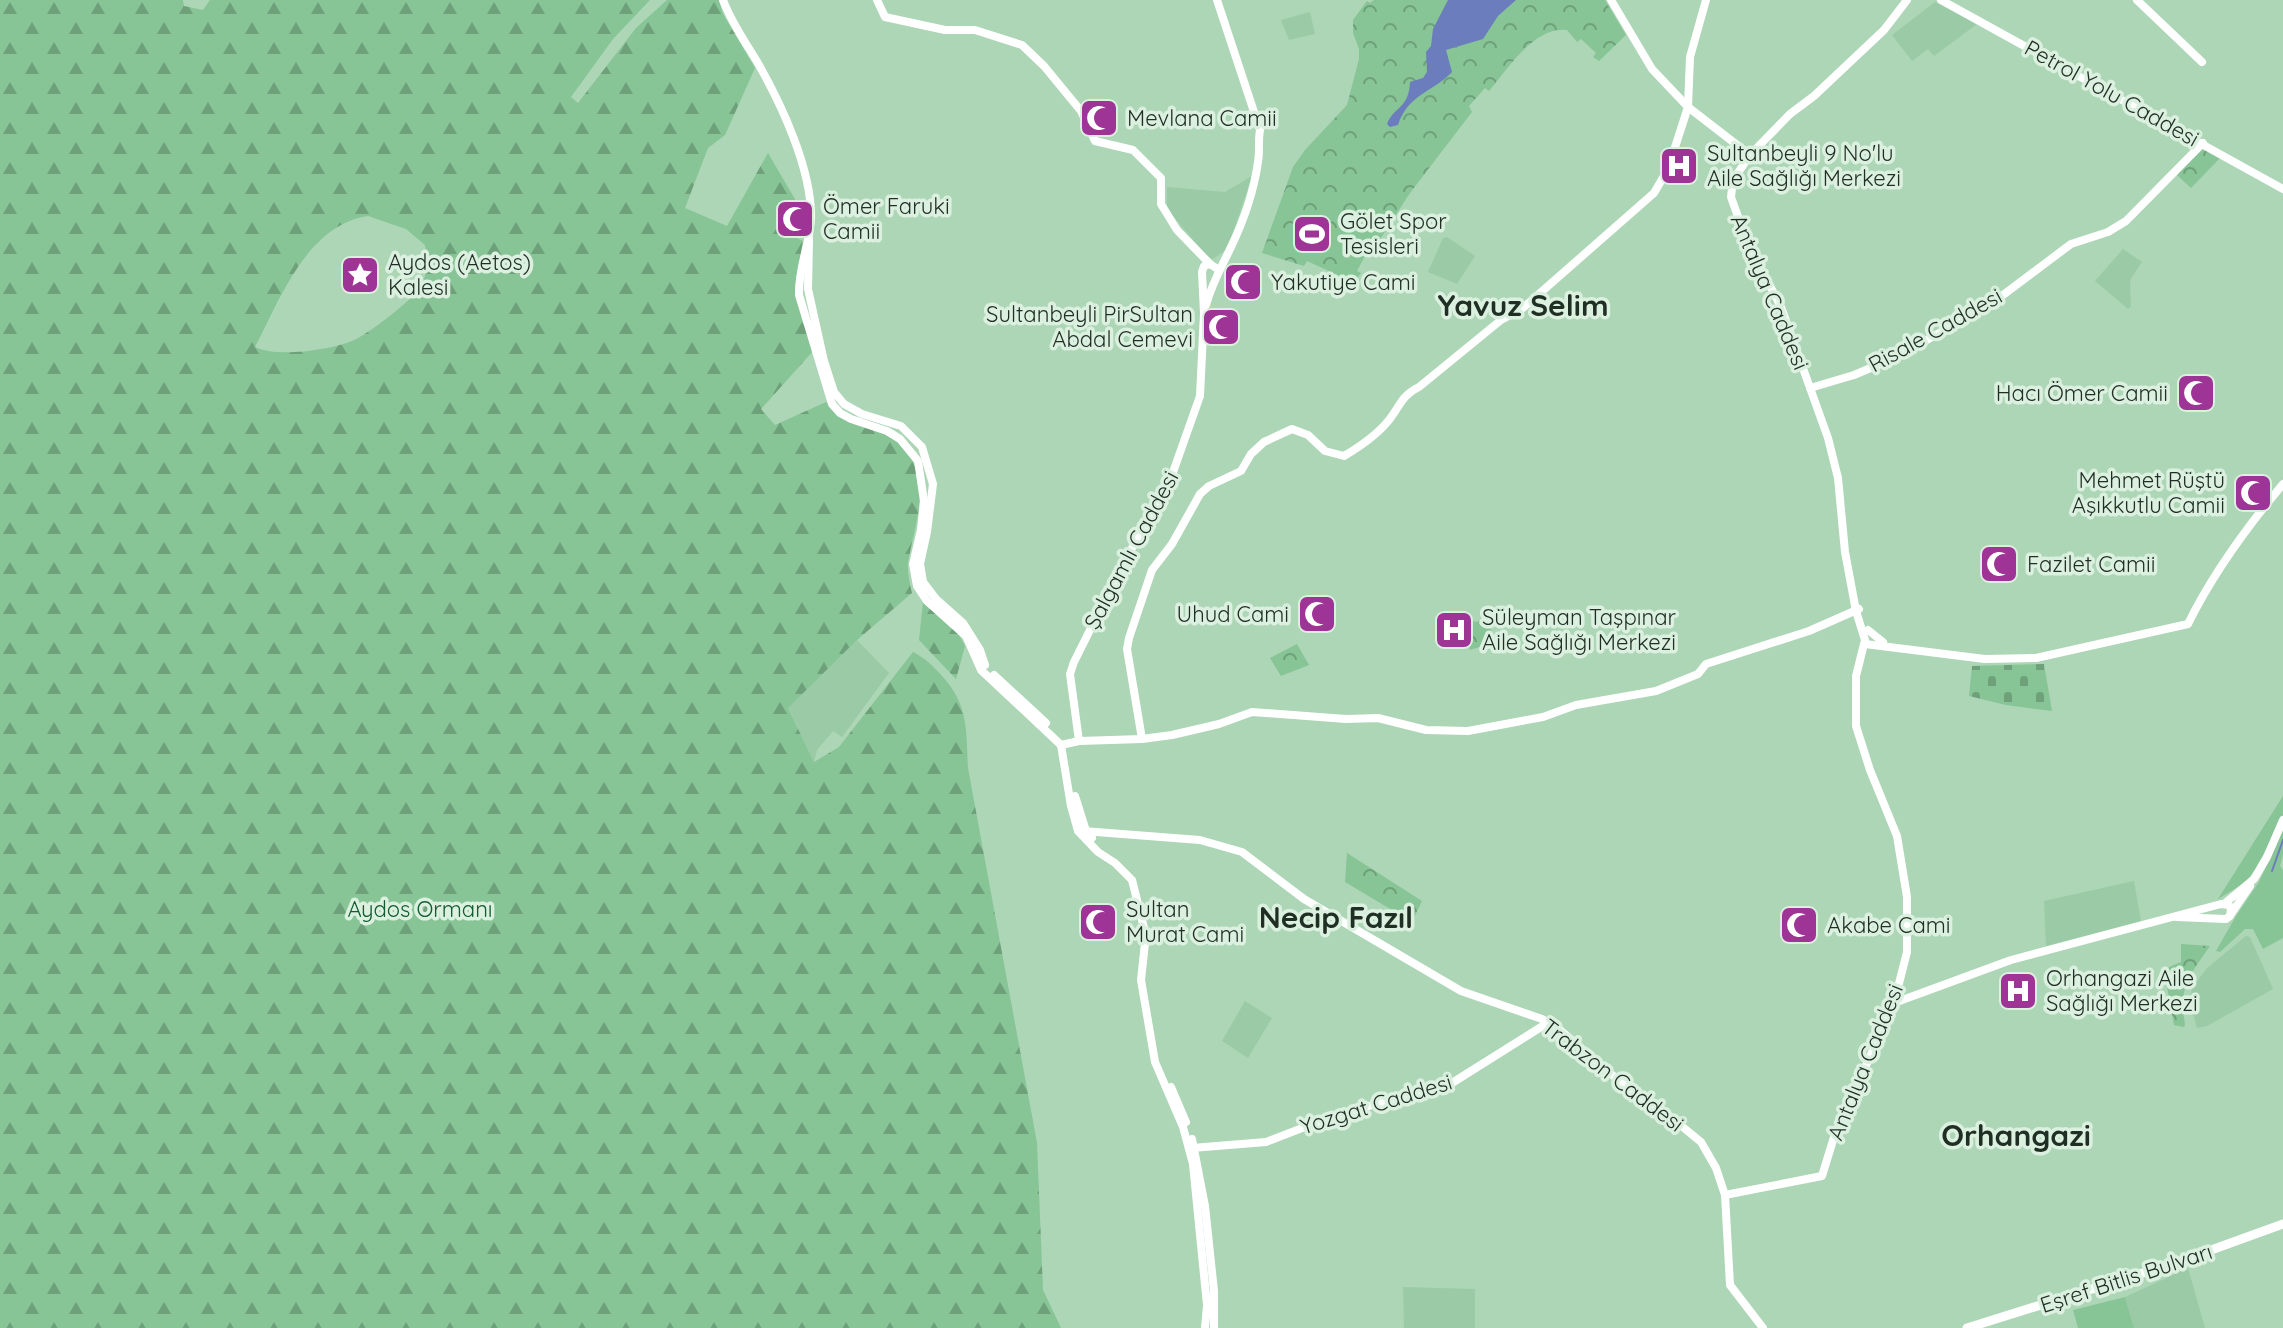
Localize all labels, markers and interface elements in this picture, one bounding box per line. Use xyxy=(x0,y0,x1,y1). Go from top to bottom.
street label: Petrol Yolu Caddesi xyxy=(2020,33,2204,153)
mosque icon: Mevlana Camii xyxy=(1078,97,1120,139)
place label: Mevlana Camii xyxy=(1127,104,1277,132)
place label: Sultanbeyli 9 No'lu Aile Sağlığı Merkezi xyxy=(1707,139,1901,192)
hospital icon: Sultanbeyli 9 No'lu Aile Sağlığı Merkezi xyxy=(1658,145,1700,187)
place label: Ömer Faruki Camii xyxy=(823,192,950,245)
mosque icon: Ömer Faruki Camii xyxy=(774,198,816,240)
place label: Gölet Spor Tesisleri xyxy=(1340,207,1447,260)
street label: Antalya Caddesi xyxy=(1725,210,1815,374)
sports icon: Gölet Spor Tesisleri xyxy=(1291,213,1333,255)
place label: Aydos (Aetos) Kalesi xyxy=(388,248,531,301)
place icon: Aydos (Aetos) Kalesi xyxy=(339,254,381,296)
mosque icon: Yakutiye Cami xyxy=(1222,261,1264,303)
place label: Yakutiye Cami xyxy=(1271,268,1416,296)
street label: Risale Caddesi xyxy=(1863,282,2007,378)
district label: Yavuz Selim xyxy=(1437,286,1609,324)
place label: Sultanbeyli PirSultan Abdal Cemevi xyxy=(986,300,1193,353)
mosque icon: Sultanbeyli PirSultan Abdal Cemevi xyxy=(1200,306,1242,348)
mosque icon: Hacı Ömer Camii xyxy=(2175,372,2217,414)
place label: Hacı Ömer Camii xyxy=(1996,379,2168,407)
street label: Şalgamlı Caddesi xyxy=(1078,466,1184,634)
place label: Mehmet Rüştü Aşıkkutlu Camii xyxy=(2072,466,2225,519)
mosque icon: Mehmet Rüştü Aşıkkutlu Camii xyxy=(2232,472,2274,514)
mosque icon: Fazilet Camii xyxy=(1978,543,2020,585)
place label: Fazilet Camii xyxy=(2027,550,2156,578)
mosque icon: Uhud Cami xyxy=(1296,593,1338,635)
place label: Uhud Cami xyxy=(1176,600,1289,628)
place label: Süleyman Taşpınar Aile Sağlığı Merkezi xyxy=(1482,603,1676,656)
hospital icon: Süleyman Taşpınar Aile Sağlığı Merkezi xyxy=(1433,609,1475,651)
park label: Aydos Ormanı xyxy=(347,895,493,923)
place label: Sultan Murat Cami xyxy=(1126,895,1244,948)
district label: Necip Fazıl xyxy=(1259,898,1413,936)
mosque icon: Sultan Murat Cami xyxy=(1077,901,1119,943)
mosque icon: Akabe Cami xyxy=(1778,904,1820,946)
place label: Akabe Cami xyxy=(1827,911,1951,939)
place label: Orhangazi Aile Sağlığı Merkezi xyxy=(2046,964,2198,1017)
hospital icon: Orhangazi Aile Sağlığı Merkezi xyxy=(1997,970,2039,1012)
street label: Antalya Caddesi xyxy=(1821,980,1909,1144)
street label: Trabzon Caddesi xyxy=(1536,1012,1690,1138)
street label: Yozgat Caddesi xyxy=(1297,1068,1455,1140)
district label: Orhangazi xyxy=(1941,1116,2091,1154)
street label: Eşref Bitlis Bulvarı xyxy=(2036,1237,2216,1319)

